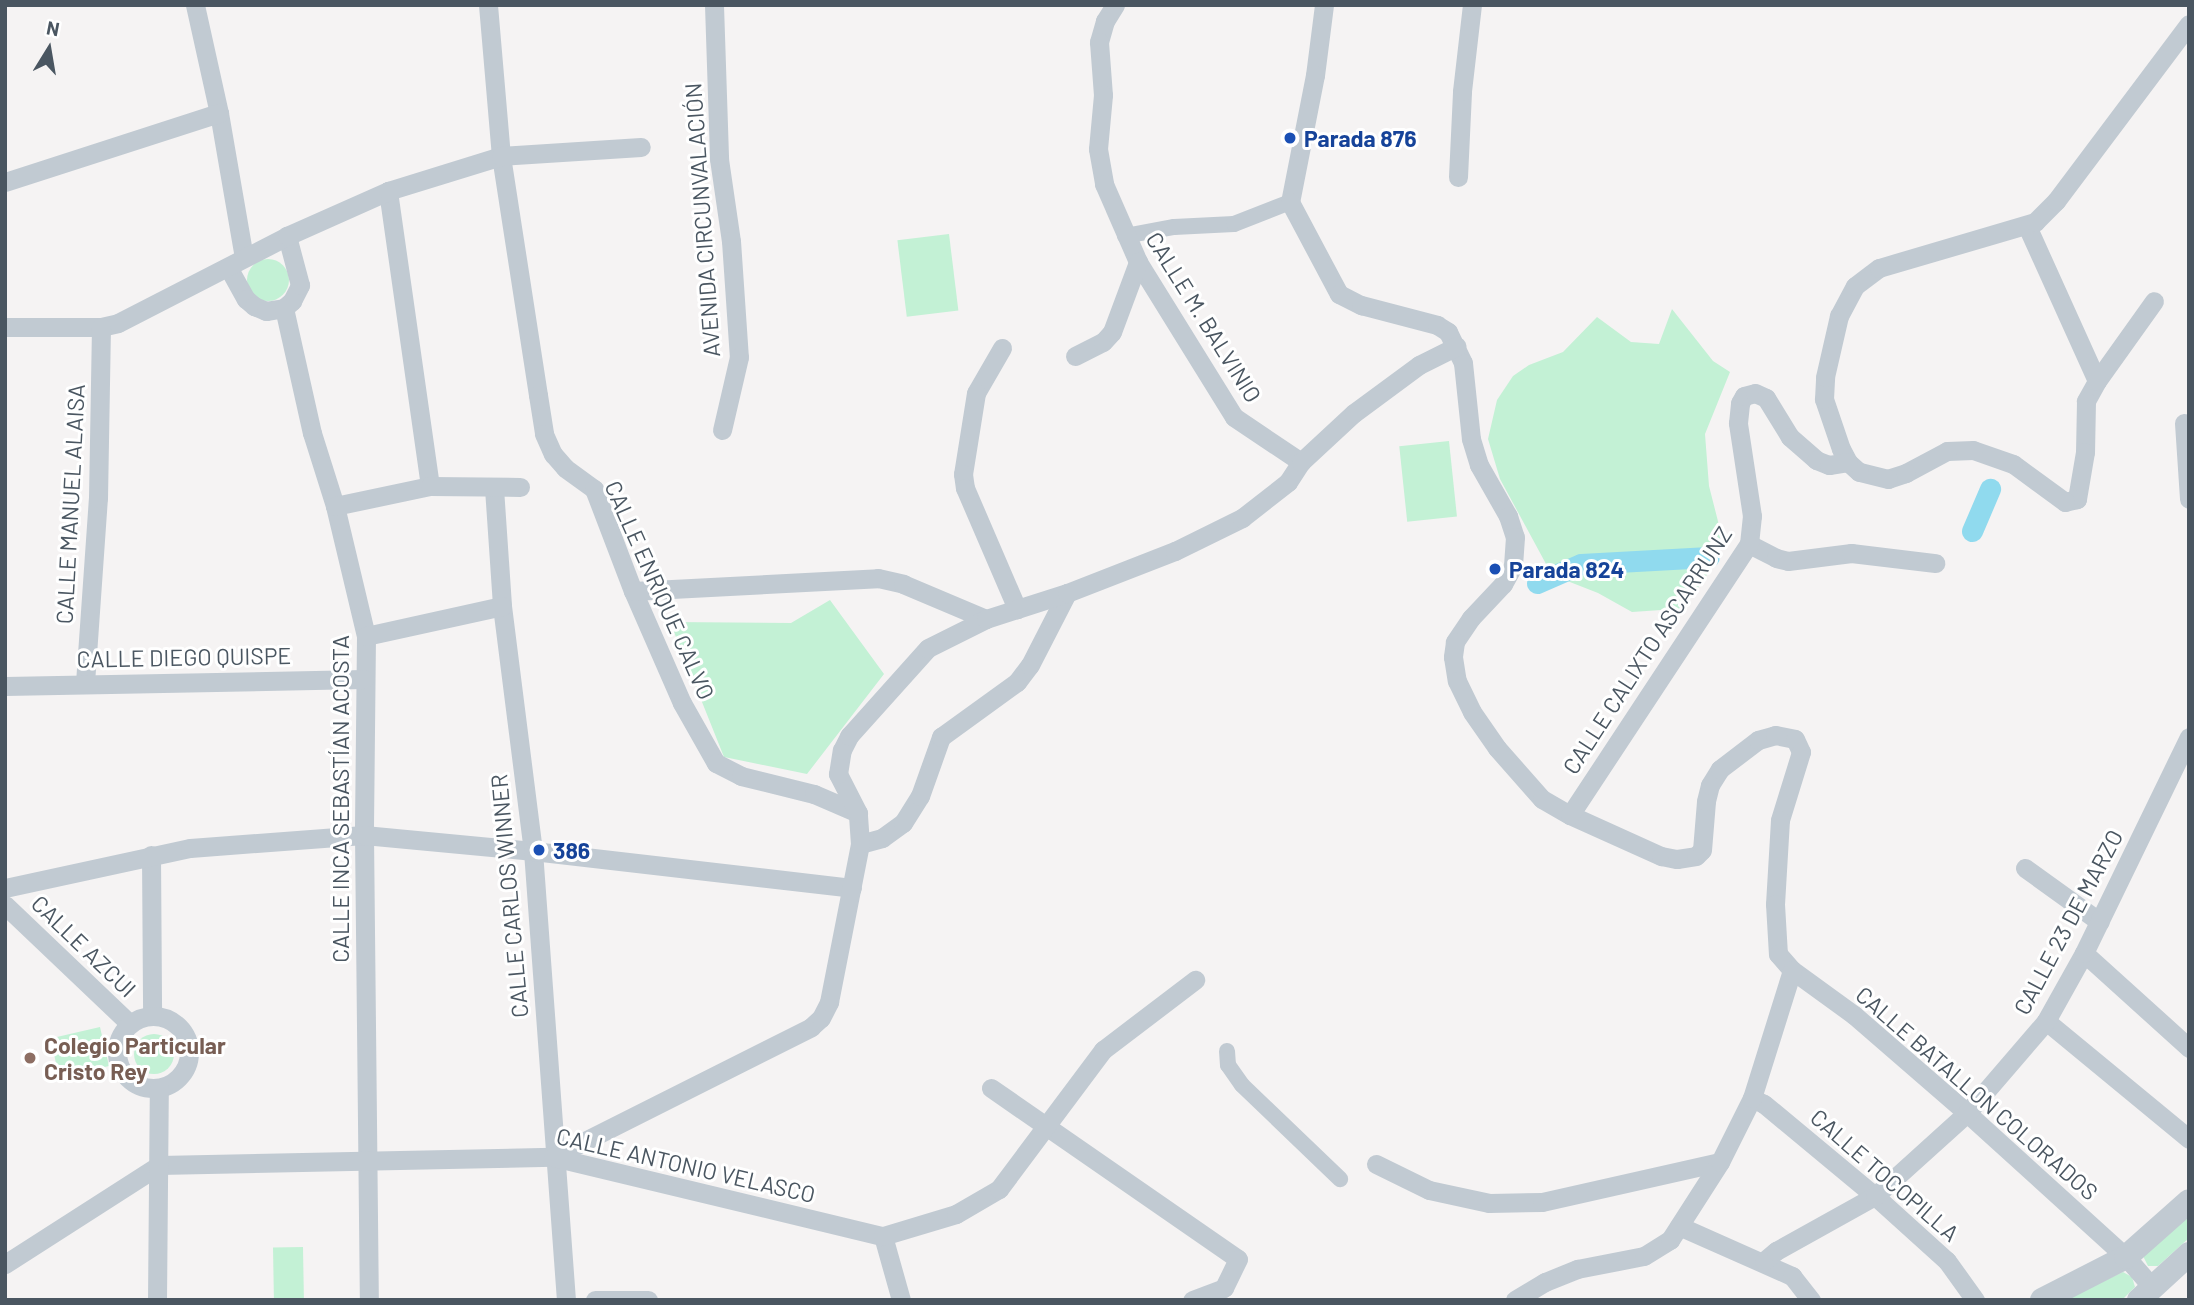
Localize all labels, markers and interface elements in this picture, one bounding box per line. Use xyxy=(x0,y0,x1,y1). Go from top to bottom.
north arrow xyxy=(14,14,84,84)
text: N xyxy=(45,15,61,40)
street label: AVENIDA CIRCUNVALACIÓN xyxy=(679,82,725,358)
place label: Parada 876 xyxy=(1304,124,1416,152)
marker: Parada 876 xyxy=(1282,130,1298,146)
street label: CALLE M. BALVINIO xyxy=(1140,227,1268,407)
street label: CALLE MANUEL ALAISA xyxy=(50,383,90,625)
street label: CALLE ENRIQUE CALVO xyxy=(599,476,721,704)
street label: CALLE CALIXTO ASCARRUNZ xyxy=(1557,521,1737,779)
place label: Parada 824 xyxy=(1509,555,1625,583)
marker: Parada 824 xyxy=(1487,561,1503,577)
street label: CALLE INCA SEBASTÍAN ACOSTA xyxy=(326,635,354,963)
street label: CALLE DIEGO QUISPE xyxy=(76,641,292,673)
street label: CALLE CARLOS WINNER xyxy=(485,773,533,1019)
street label: CALLE 23 DE MARZO xyxy=(2008,825,2128,1019)
place label: 386 xyxy=(553,836,590,864)
marker: 386 xyxy=(531,842,547,858)
street label: CALLE AZCUI xyxy=(26,889,142,1003)
street label: CALLE BATALLON COLORADOS xyxy=(1850,980,2104,1206)
place label: Colegio Particular Cristo Rey xyxy=(44,1031,226,1085)
marker: Colegio Particular Cristo Rey xyxy=(22,1050,38,1066)
street label: CALLE TOCOPILLA xyxy=(1805,1103,1965,1247)
street label: CALLE ANTONIO VELASCO xyxy=(554,1122,818,1208)

